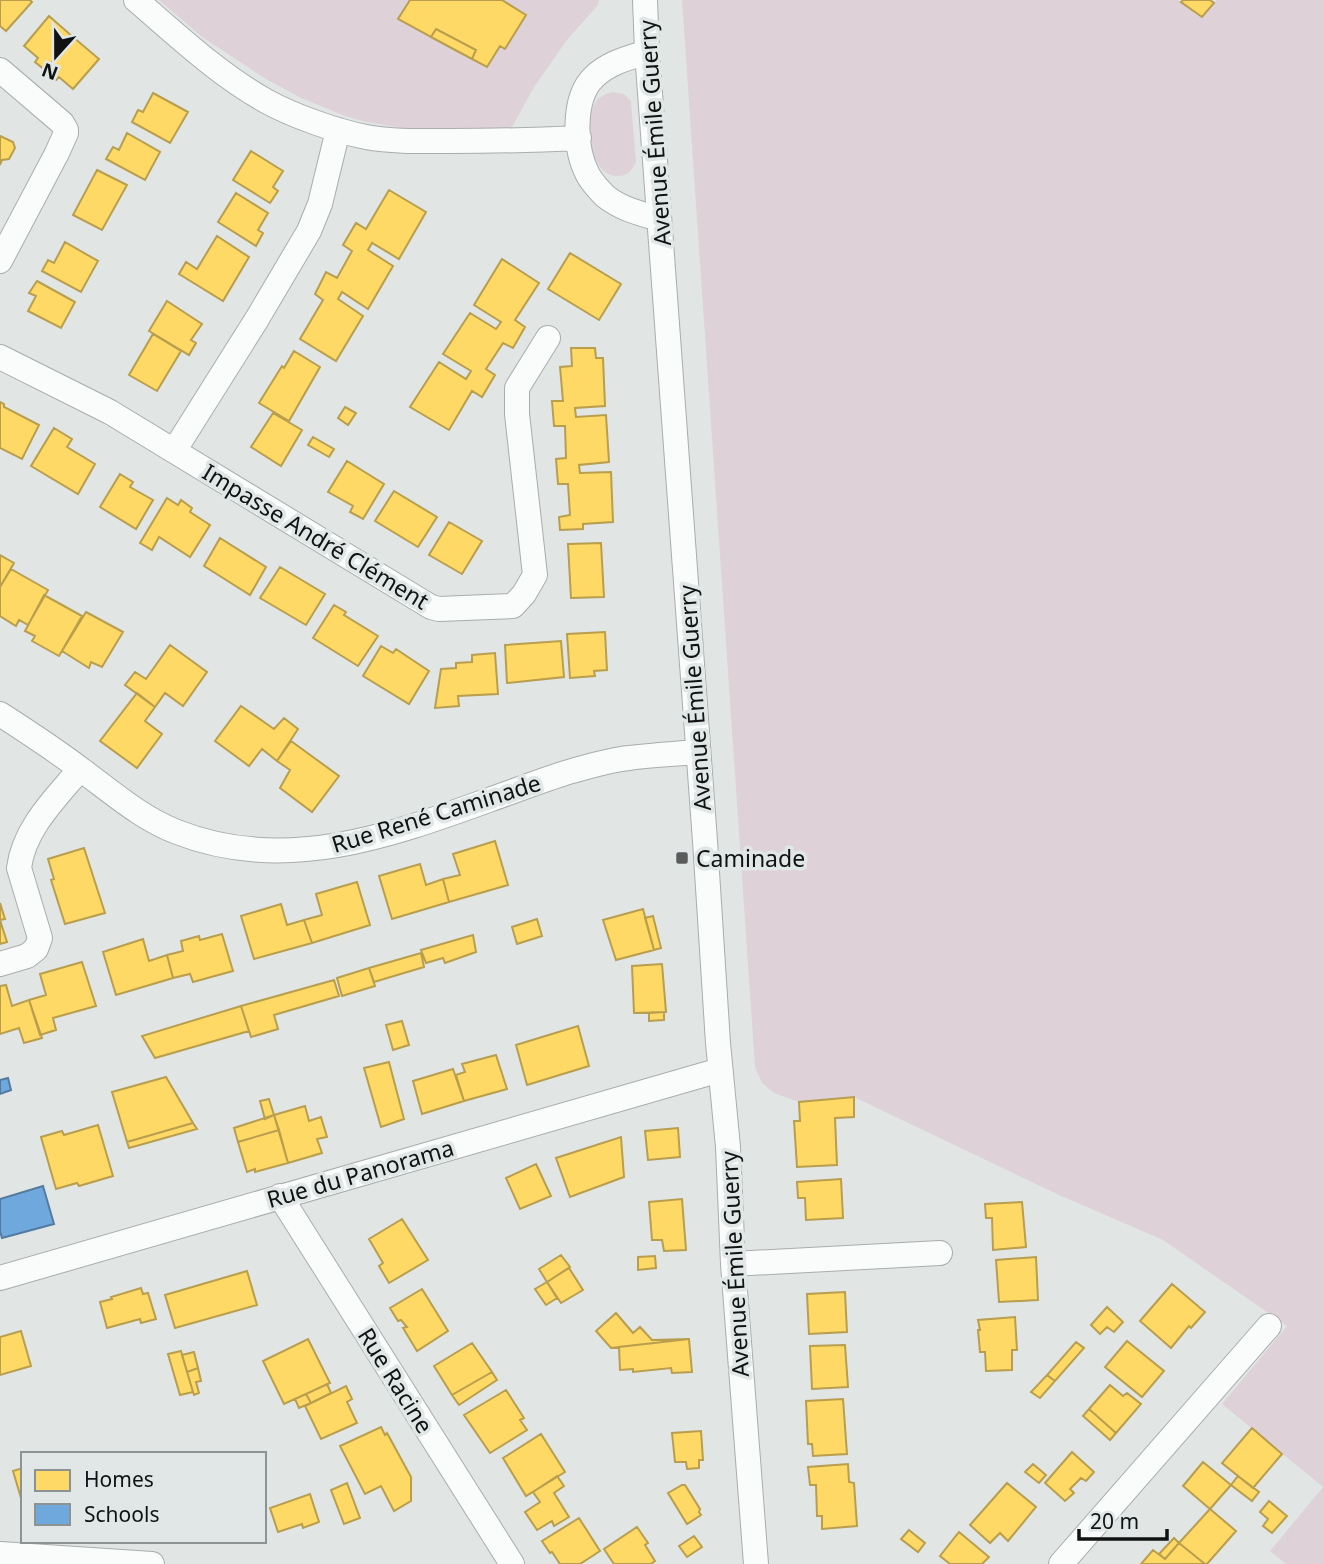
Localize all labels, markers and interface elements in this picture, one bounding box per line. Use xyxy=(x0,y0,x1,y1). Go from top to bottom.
street label: Avenue Émile Guerry xyxy=(630,19,678,247)
north arrow xyxy=(21,21,91,91)
text: N xyxy=(38,57,62,87)
street label: Impasse André Clément xyxy=(197,456,435,616)
street label: Avenue Émile Guerry xyxy=(670,584,718,812)
street label: Rue René Caminade xyxy=(328,766,544,860)
place label: Caminade xyxy=(696,842,805,874)
marker: Caminade xyxy=(674,850,690,866)
street label: Rue du Panorama xyxy=(263,1131,457,1215)
street label: Avenue Émile Guerry xyxy=(712,1150,756,1378)
street label: Rue Racine xyxy=(351,1321,441,1439)
legend xyxy=(21,1452,266,1543)
text: Homes xyxy=(84,1465,154,1493)
scale bar xyxy=(1079,1498,1166,1542)
text: Schools xyxy=(84,1500,159,1528)
text: 20 m xyxy=(1090,1507,1139,1535)

